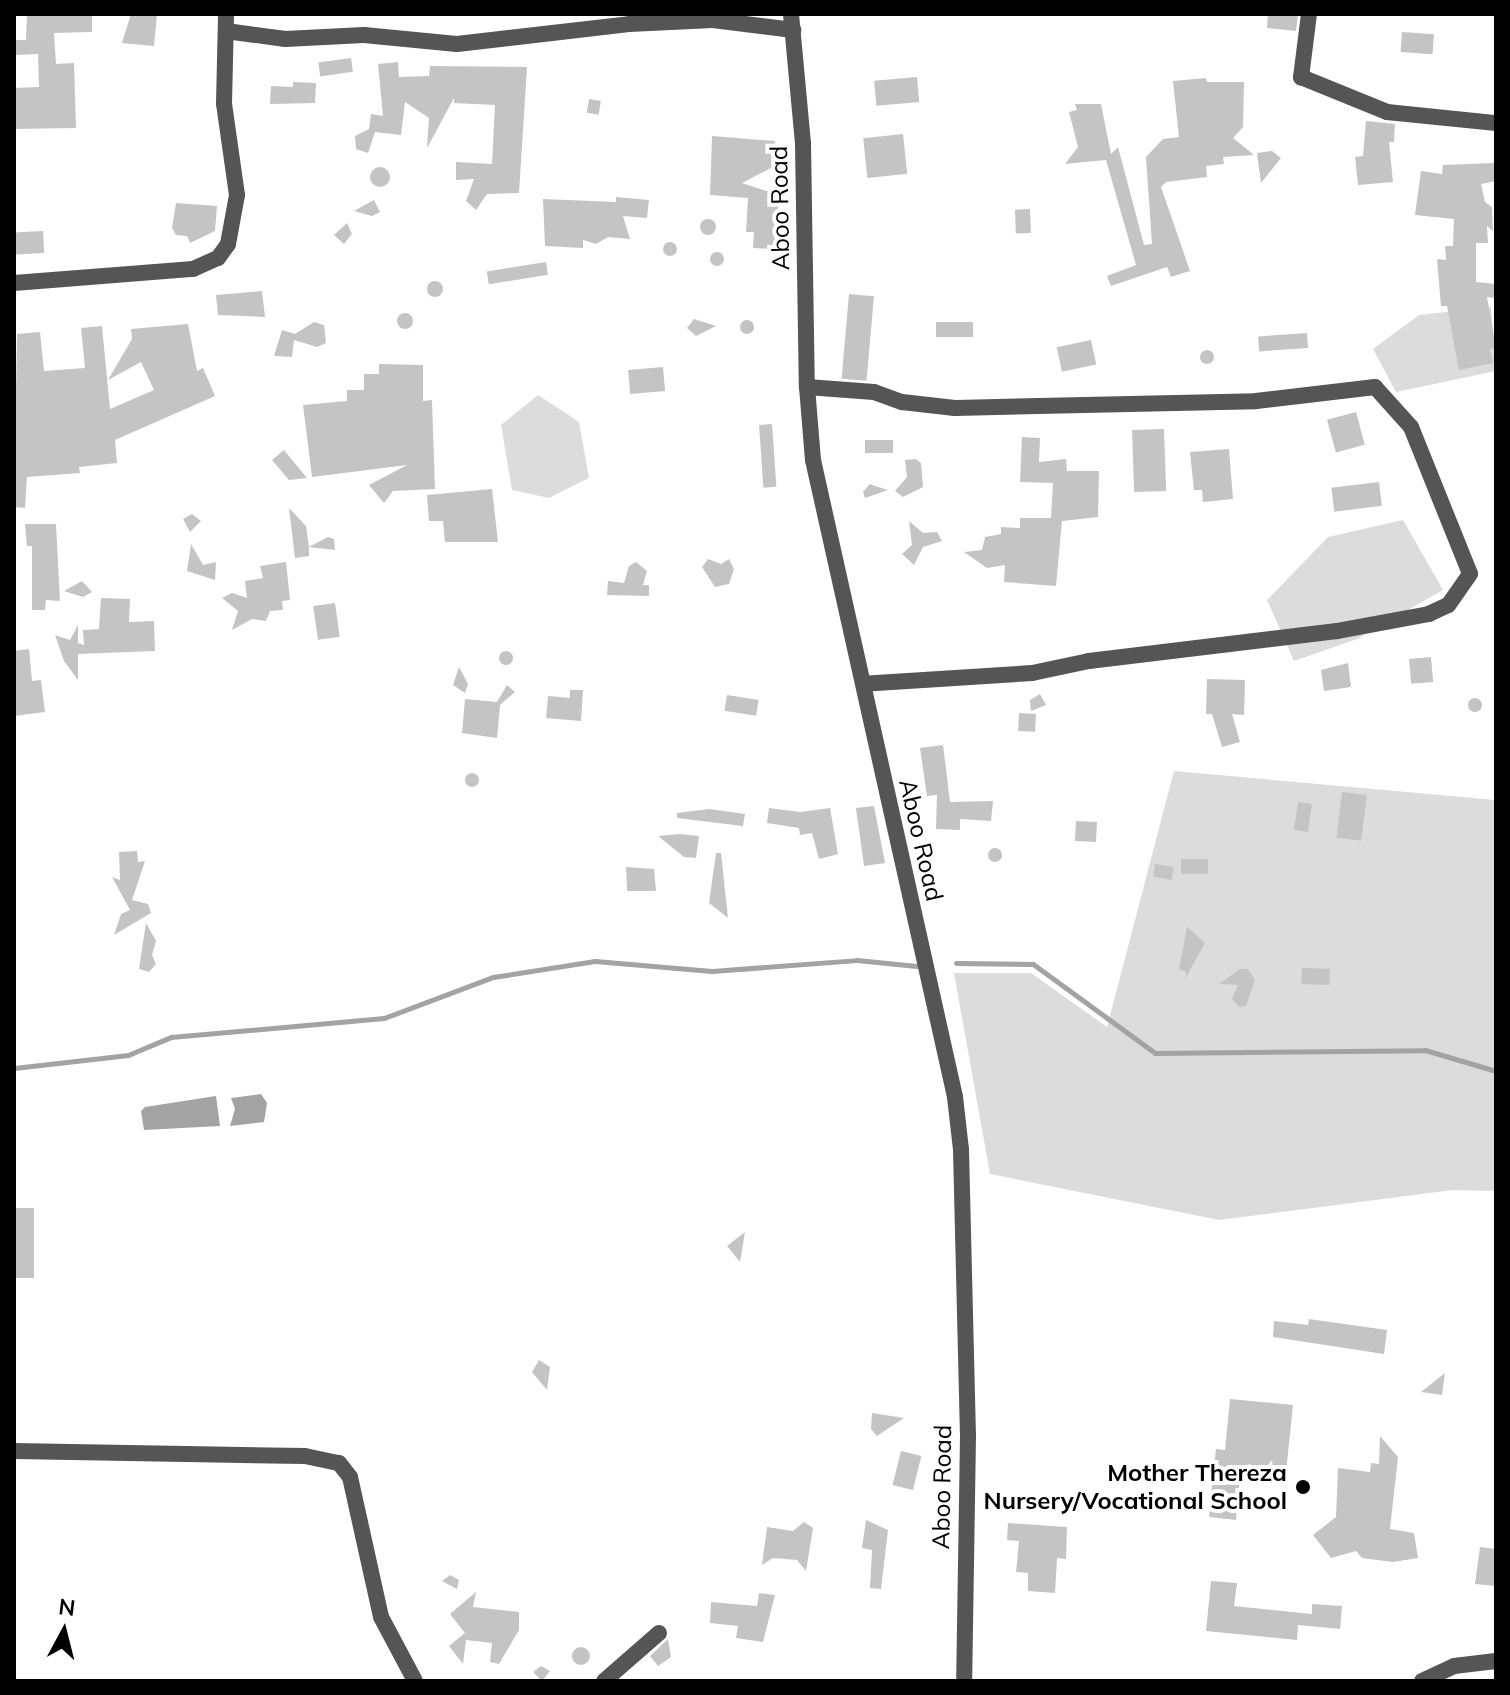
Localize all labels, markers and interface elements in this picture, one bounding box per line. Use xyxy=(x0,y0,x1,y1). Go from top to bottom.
street label: Aboo Road xyxy=(765,145,795,271)
street label: Aboo Road xyxy=(893,776,949,904)
street label: Aboo Road xyxy=(927,1424,957,1550)
place label: Mother Thereza Nursery/Vocational School xyxy=(984,1459,1287,1515)
marker: Mother Thereza Nursery/Vocational School xyxy=(1294,1478,1312,1496)
north arrow xyxy=(24,1591,104,1671)
text: N xyxy=(57,1592,77,1622)

